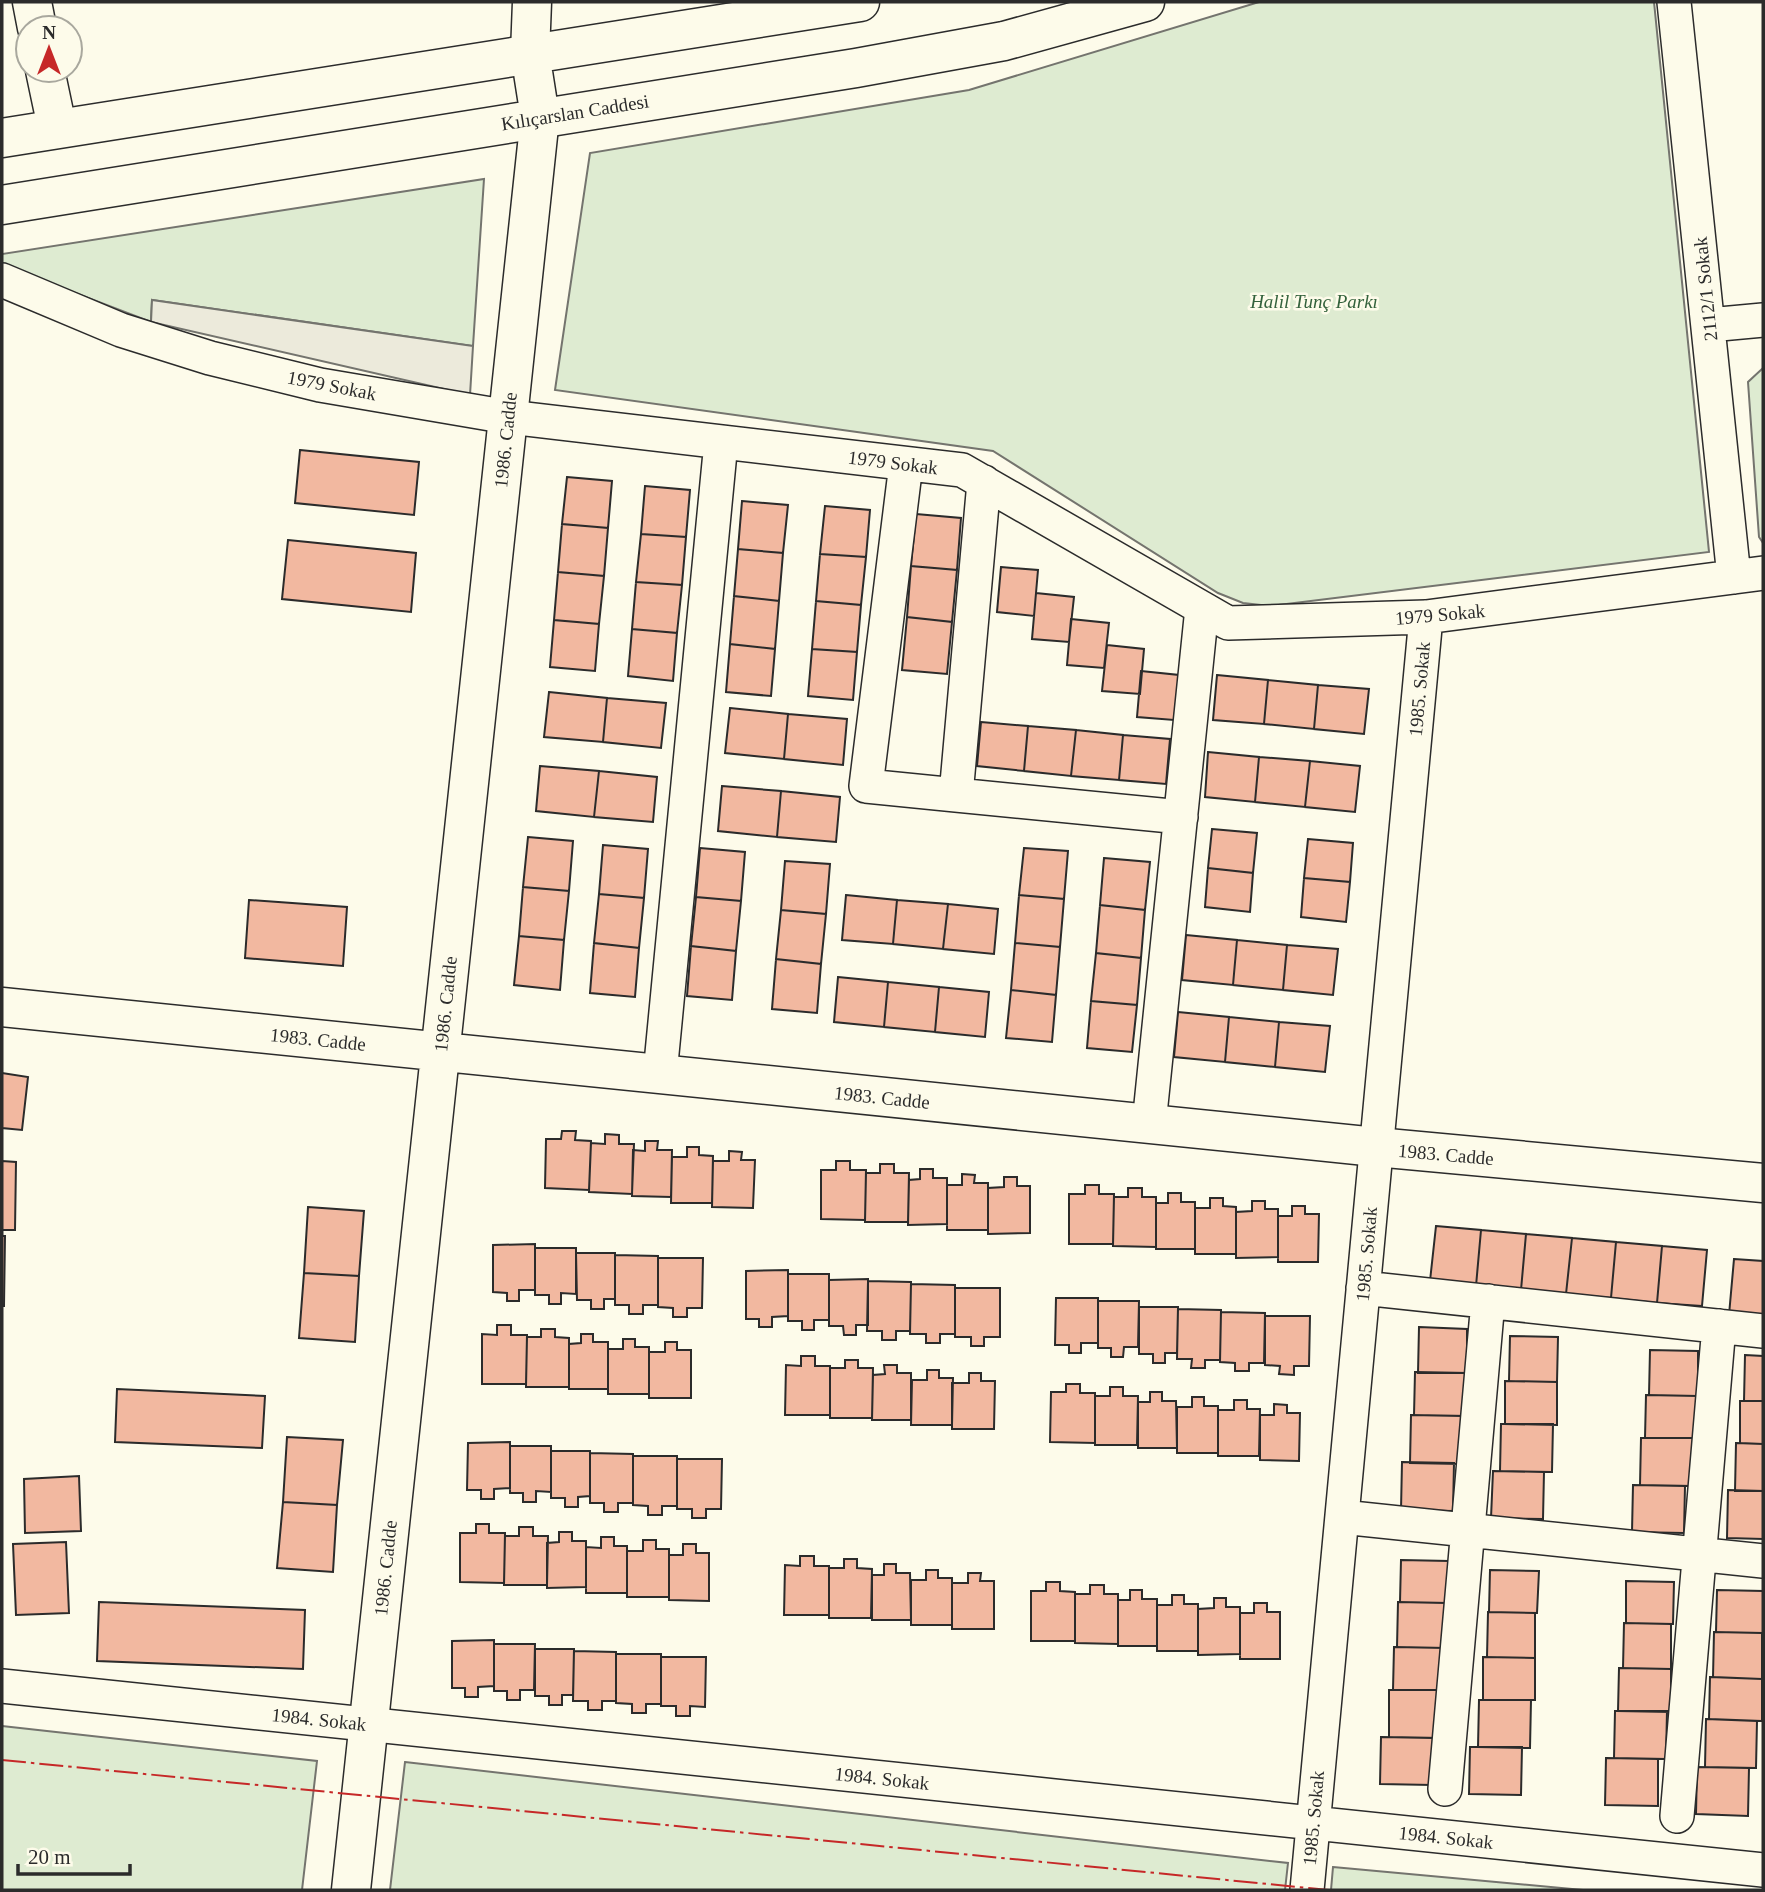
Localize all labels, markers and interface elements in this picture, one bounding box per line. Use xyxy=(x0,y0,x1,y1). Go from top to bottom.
north arrow xyxy=(14,14,84,84)
text: N xyxy=(42,22,56,43)
street label: Kılıçarslan Caddesi xyxy=(500,90,650,135)
street label: 2112/1 Sokak xyxy=(1690,235,1721,342)
park label: Halil Tunç Parkı xyxy=(1249,291,1378,312)
street label: 1979 Sokak xyxy=(286,367,379,405)
street label: 1986. Cadde xyxy=(490,391,521,489)
street label: 1979 Sokak xyxy=(847,447,940,478)
street label: 1979 Sokak xyxy=(1394,600,1486,629)
street label: 1985. Sokak xyxy=(1405,640,1434,737)
street label: 1986. Cadde xyxy=(430,955,461,1053)
street label: 1983. Cadde xyxy=(269,1024,367,1055)
street label: 1983. Cadde xyxy=(833,1082,931,1113)
street label: 1983. Cadde xyxy=(1397,1140,1495,1169)
street label: 1985. Sokak xyxy=(1352,1205,1381,1302)
street label: 1986. Cadde xyxy=(370,1519,401,1617)
street label: 1984. Sokak xyxy=(271,1704,368,1735)
street label: 1984. Sokak xyxy=(834,1763,931,1794)
street label: 1985. Sokak xyxy=(1299,1769,1328,1866)
street label: 1984. Sokak xyxy=(1398,1822,1495,1853)
scale bar xyxy=(18,1832,130,1876)
text: 20 m xyxy=(28,1845,71,1869)

